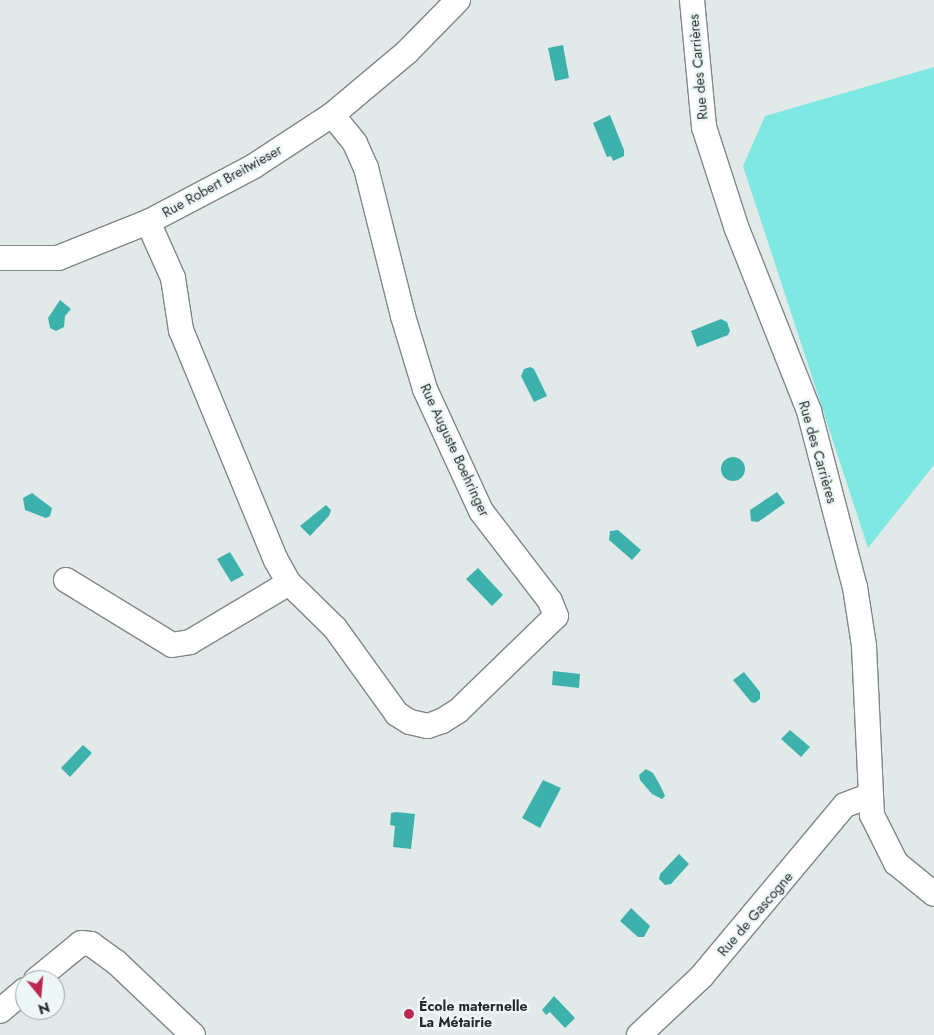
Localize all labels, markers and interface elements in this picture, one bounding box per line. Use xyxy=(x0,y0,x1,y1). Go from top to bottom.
street label: Rue des Carrières xyxy=(685,14,711,120)
street label: Rue Robert Breitwieser xyxy=(159,141,285,221)
street label: Rue Auguste Boehringer xyxy=(417,381,493,519)
street label: Rue des Carrières xyxy=(795,399,841,505)
street label: Rue de Gascogne xyxy=(714,868,796,960)
north arrow xyxy=(15,970,65,1020)
text: N xyxy=(36,997,52,1020)
place label: École maternelle La Métairie xyxy=(419,998,528,1030)
marker: École maternelle La Métairie xyxy=(403,1008,415,1020)

